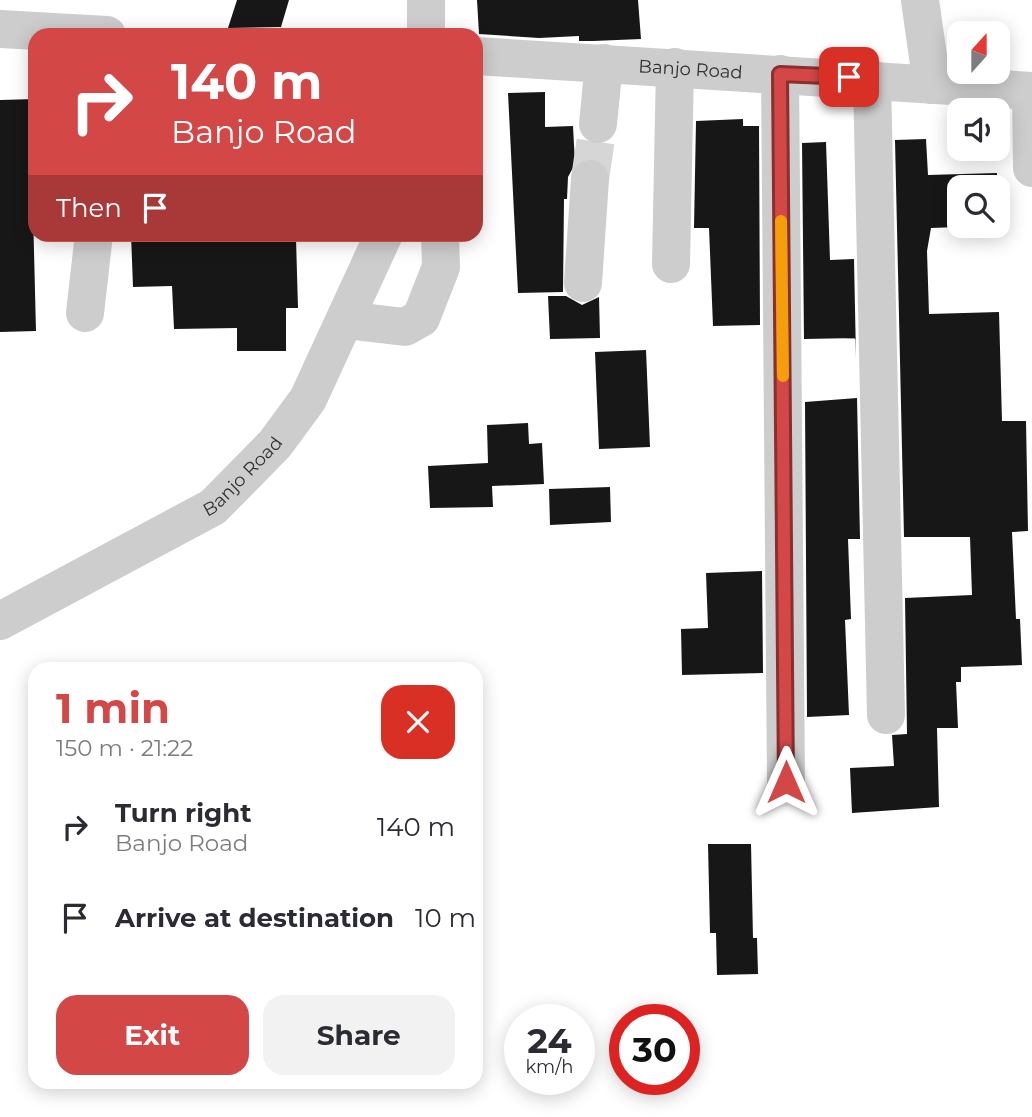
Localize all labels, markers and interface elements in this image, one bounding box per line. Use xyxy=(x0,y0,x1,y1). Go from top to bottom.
north arrow xyxy=(947,21,1010,84)
map controls xyxy=(947,21,1010,238)
pin xyxy=(819,47,879,107)
text: 140 m xyxy=(171,52,323,111)
street label: Banjo Road xyxy=(638,55,743,84)
icon: right xyxy=(56,56,147,147)
icon: arrive xyxy=(830,58,868,96)
button: sound xyxy=(947,98,1010,161)
text: Banjo Road xyxy=(171,112,357,151)
button: search xyxy=(947,175,1010,238)
icon: arrive xyxy=(136,189,174,227)
text: Then xyxy=(56,192,122,224)
street label: Banjo Road xyxy=(199,432,288,521)
text: 1 min xyxy=(56,682,170,734)
button: close xyxy=(381,685,455,759)
text: 150 m · 21:22 xyxy=(56,734,193,762)
position arrow xyxy=(749,745,823,819)
text: Turn right xyxy=(115,797,251,829)
icon: right xyxy=(56,808,94,846)
text: 140 m xyxy=(377,811,455,843)
text: Banjo Road xyxy=(115,829,248,857)
icon: arrive xyxy=(56,899,94,937)
text: Arrive at destination xyxy=(115,902,394,934)
text: 10 m xyxy=(415,902,476,934)
button: Exit xyxy=(56,995,249,1075)
button: Share xyxy=(263,995,455,1075)
speed limit sign: 30 xyxy=(609,1004,700,1095)
text: 24 xyxy=(527,1019,572,1062)
text: km/h xyxy=(525,1056,574,1078)

